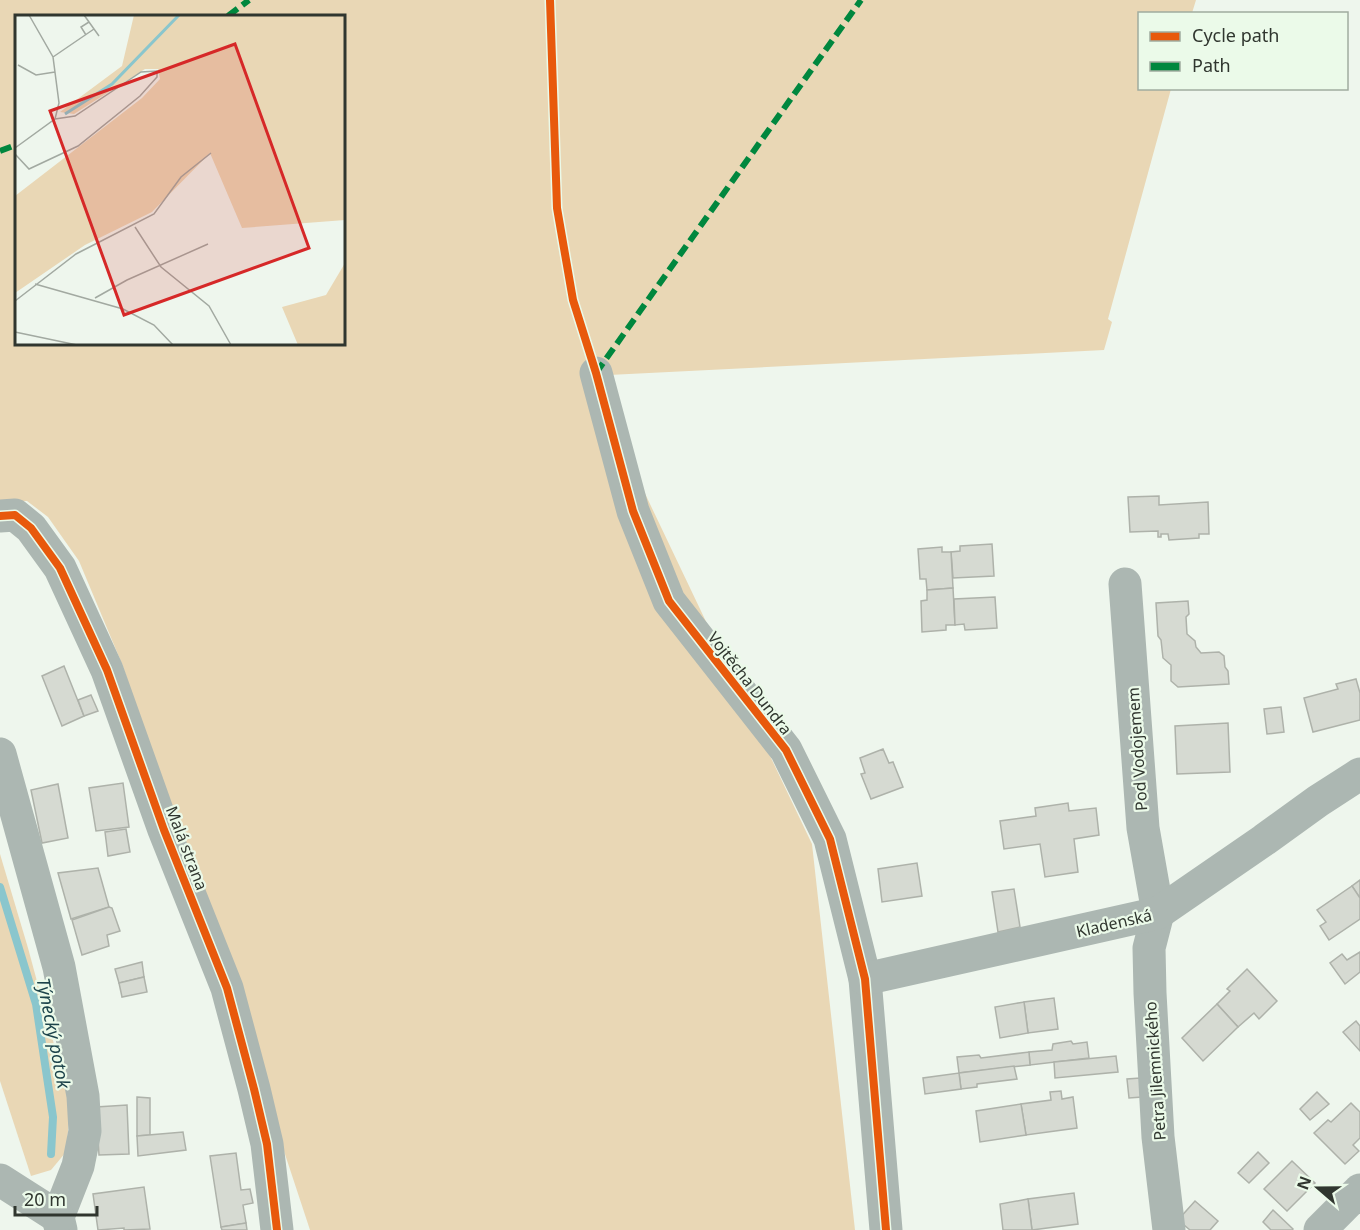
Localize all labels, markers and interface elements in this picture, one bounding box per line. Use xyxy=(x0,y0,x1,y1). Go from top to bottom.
legend xyxy=(1138,12,1348,90)
inset map xyxy=(15,15,345,345)
text: Cycle path xyxy=(1192,23,1279,47)
text: Path xyxy=(1192,53,1231,77)
street label: Vojtěcha Dundra xyxy=(703,627,797,739)
street label: Pod Vodojemem xyxy=(1122,686,1152,812)
street label: Malá strana xyxy=(161,803,213,893)
street label: Kladenská xyxy=(1074,904,1154,942)
water label: Týnecký potok xyxy=(32,976,77,1091)
street label: Petra Jilemnického xyxy=(1139,1001,1171,1141)
north arrow xyxy=(1288,1158,1348,1218)
text: N xyxy=(1291,1173,1316,1193)
scale bar xyxy=(15,1179,98,1217)
text: 20 m xyxy=(24,1187,66,1211)

